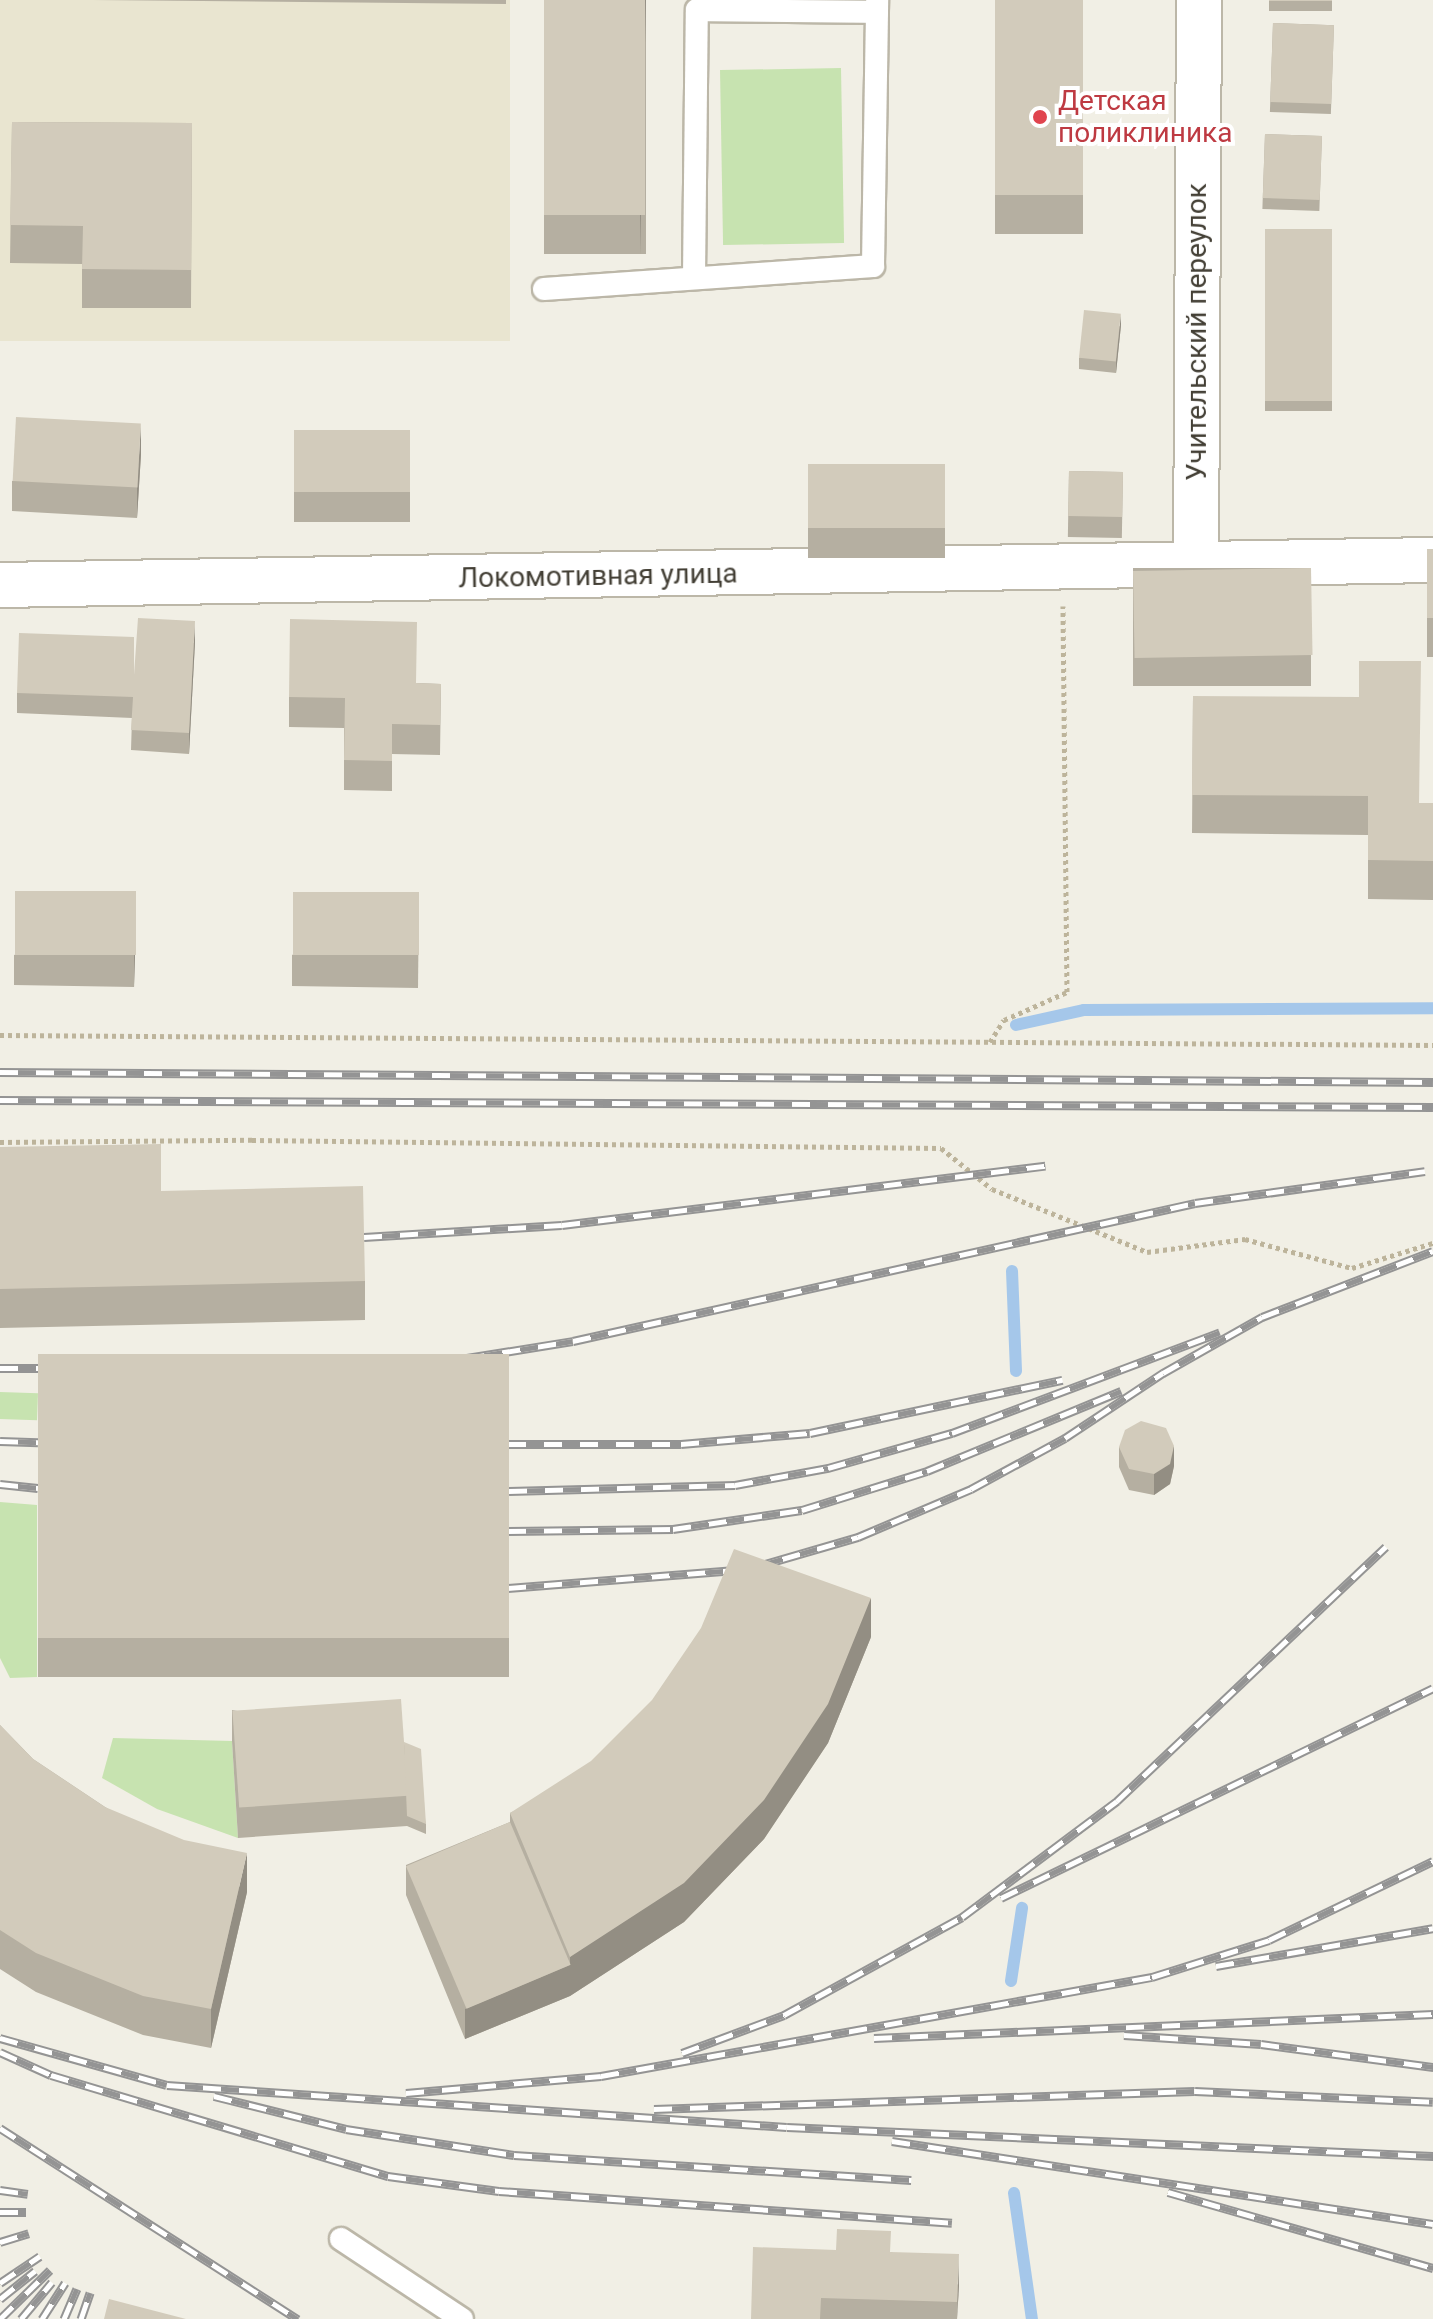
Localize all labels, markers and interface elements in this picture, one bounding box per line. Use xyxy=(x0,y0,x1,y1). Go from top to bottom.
place label: Детская поликлиника xyxy=(1058,84,1232,150)
marker: Детская поликлиника xyxy=(1029,106,1051,128)
street label: Учительский переулок xyxy=(1180,183,1214,481)
street label: Локомотивная улица xyxy=(458,557,738,595)

